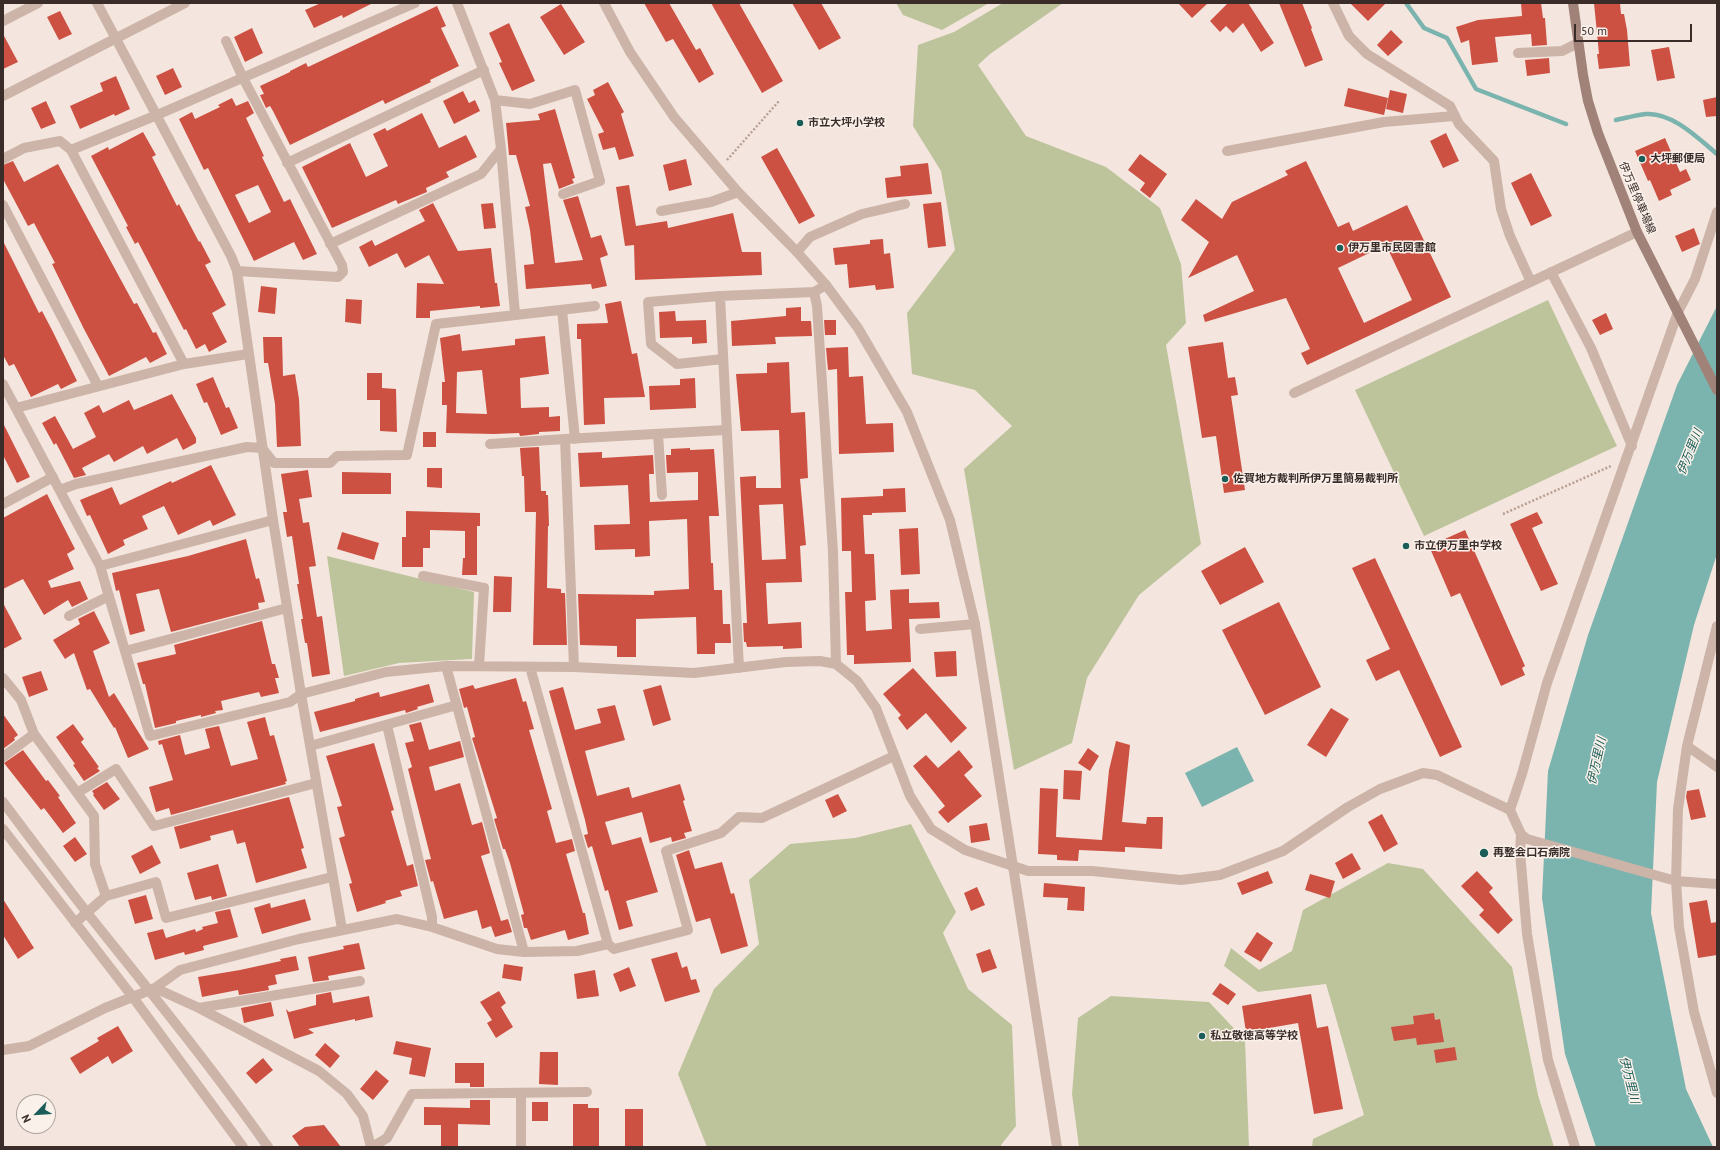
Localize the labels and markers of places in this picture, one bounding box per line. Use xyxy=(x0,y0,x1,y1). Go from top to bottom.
place label: 市立大坪小学校 xyxy=(808,116,885,130)
marker: 市立大坪小学校 xyxy=(795,118,805,128)
place label: 大坪郵便局 xyxy=(1650,152,1705,166)
marker: 大坪郵便局 xyxy=(1637,154,1647,164)
place label: 伊万里市民図書館 xyxy=(1348,241,1436,255)
marker: 伊万里市民図書館 xyxy=(1335,243,1345,253)
place label: 佐賀地方裁判所伊万里簡易裁判所 xyxy=(1233,472,1398,486)
marker: 佐賀地方裁判所伊万里簡易裁判所 xyxy=(1220,474,1230,484)
place label: 市立伊万里中学校 xyxy=(1414,539,1502,553)
marker: 市立伊万里中学校 xyxy=(1401,541,1411,551)
place label: 再整会口石病院 xyxy=(1493,846,1570,860)
marker: 再整会口石病院 xyxy=(1478,847,1490,859)
place label: 私立敬徳高等学校 xyxy=(1210,1029,1298,1043)
marker: 私立敬徳高等学校 xyxy=(1197,1031,1207,1041)

